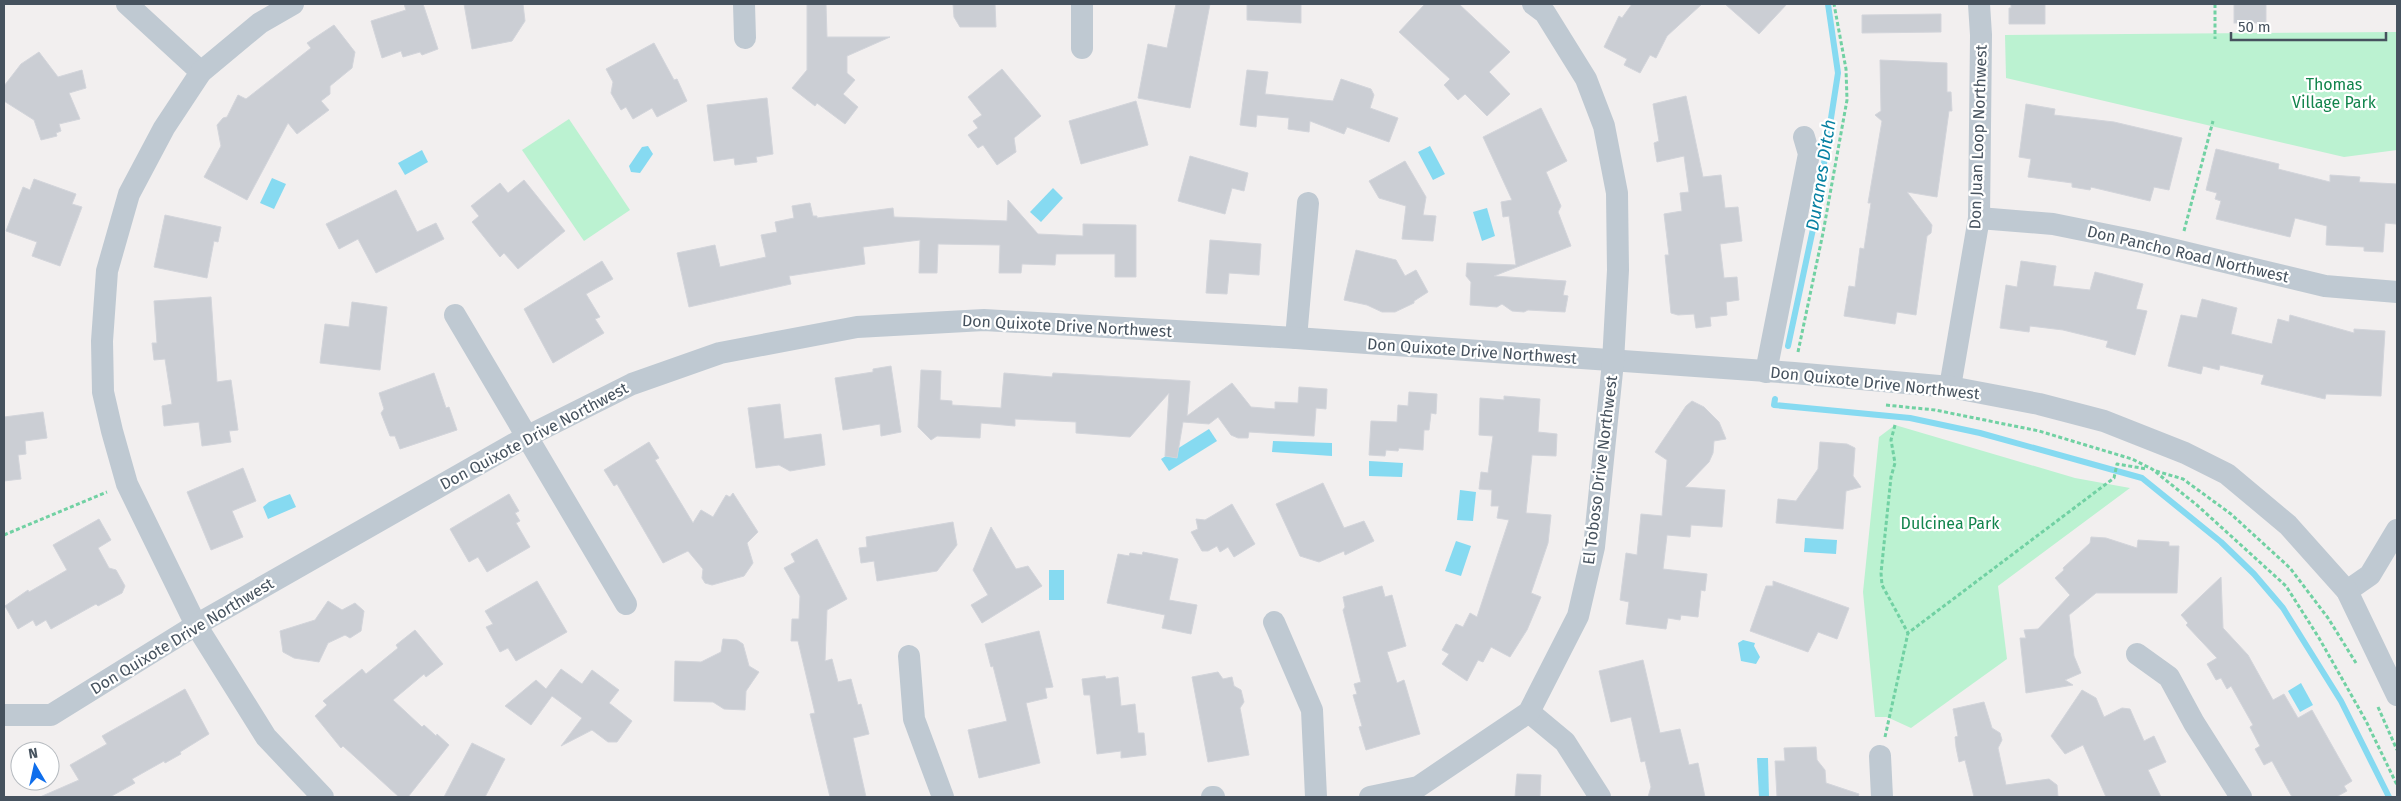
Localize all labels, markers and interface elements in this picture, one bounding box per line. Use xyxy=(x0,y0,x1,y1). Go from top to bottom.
scale bar xyxy=(2231,10,2386,42)
text: 50 m xyxy=(2238,18,2271,36)
street label: Don Juan Loop Northwest xyxy=(1965,44,1991,230)
park label: Thomas Village Park xyxy=(2292,75,2377,112)
water label: Duranes Ditch xyxy=(1801,118,1841,232)
street label: Don Pancho Road Northwest xyxy=(2085,222,2291,287)
street label: Don Quixote Drive Northwest xyxy=(961,311,1173,341)
street label: Don Quixote Drive Northwest xyxy=(1366,334,1578,368)
street label: Don Quixote Drive Northwest xyxy=(1769,363,1981,403)
street label: El Toboso Drive Northwest xyxy=(1579,374,1621,566)
street label: Don Quixote Drive Northwest xyxy=(437,378,632,494)
park label: Dulcinea Park xyxy=(1901,514,2000,533)
street label: Don Quixote Drive Northwest xyxy=(87,574,277,698)
north arrow xyxy=(10,741,60,791)
text: N xyxy=(27,745,39,763)

